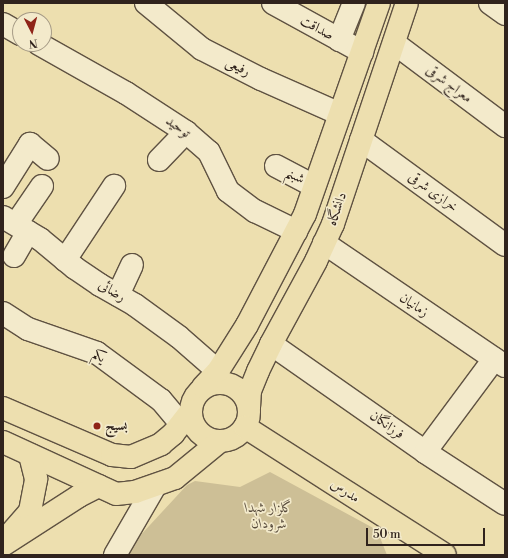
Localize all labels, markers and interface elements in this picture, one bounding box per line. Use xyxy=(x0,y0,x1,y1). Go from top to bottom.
north arrow xyxy=(12,12,52,52)
street label: صداقت xyxy=(297,12,337,44)
text: N xyxy=(28,36,38,50)
street label: رفیعی xyxy=(223,54,253,80)
street label: معراج شرقی xyxy=(423,61,475,107)
street label: توحید xyxy=(162,112,194,142)
street label: شبنم xyxy=(283,164,307,188)
street label: خرازی شرقی xyxy=(405,168,461,216)
street label: دانشگاه xyxy=(323,190,351,228)
street label: رضائی xyxy=(95,276,129,306)
street label: زمانیان xyxy=(396,289,432,321)
street label: یکم xyxy=(89,346,109,366)
street label: فرزانگان xyxy=(367,407,407,443)
place label: بسیج xyxy=(105,418,127,434)
marker: بسیج xyxy=(92,421,102,431)
street label: مدرس xyxy=(327,475,363,507)
park label: گلزار شهدا شرودان xyxy=(245,500,293,532)
scale bar xyxy=(368,520,487,546)
text: 50 m xyxy=(373,527,401,542)

